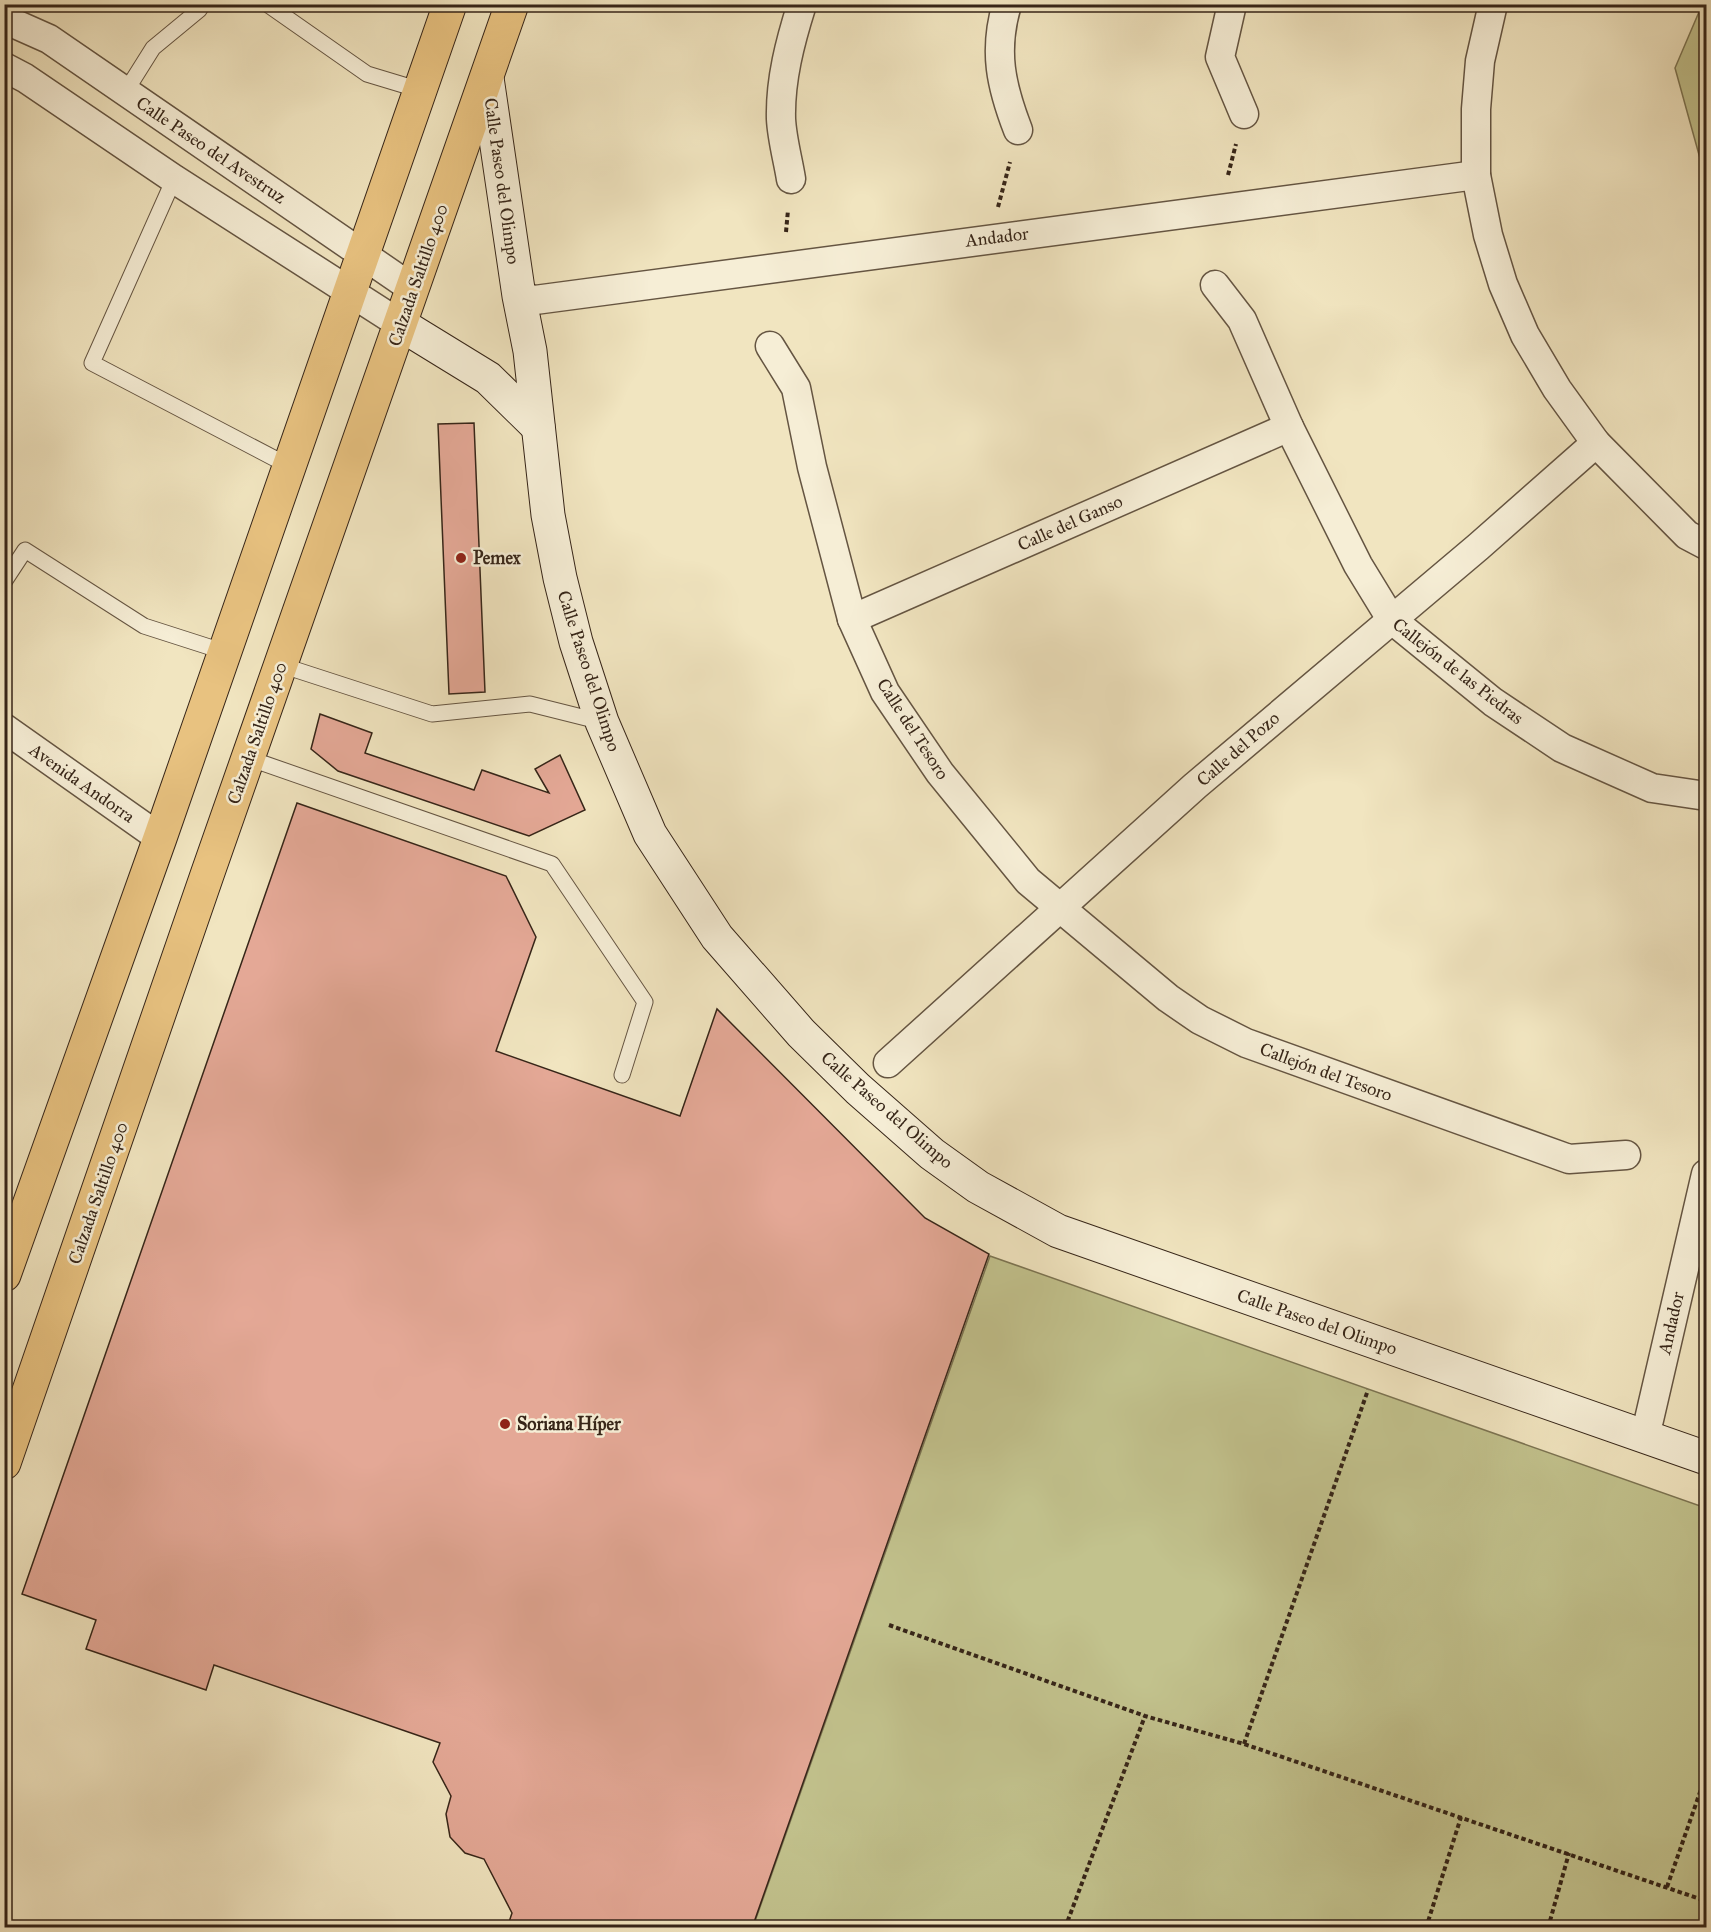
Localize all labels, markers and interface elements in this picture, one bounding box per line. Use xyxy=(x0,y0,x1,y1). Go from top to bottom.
street label: Calle Paseo del Avestruz xyxy=(132,92,290,208)
street label: Calle Paseo del Olimpo xyxy=(479,96,525,266)
street label: Calzada Saltillo 400 xyxy=(383,201,453,349)
street label: Andador xyxy=(963,222,1030,252)
street label: Calle del Ganso xyxy=(1014,490,1126,556)
place label: Pemex xyxy=(473,547,522,569)
marker: Pemex xyxy=(454,551,468,565)
street label: Calle Paseo del Olimpo xyxy=(553,588,625,754)
street label: Callejón de las Piedras xyxy=(1388,613,1528,729)
street label: Calzada Saltillo 400 xyxy=(222,659,292,807)
street label: Calle del Tesoro xyxy=(872,674,954,784)
street label: Calle del Pozo xyxy=(1192,707,1284,791)
street label: Avenida Andorra xyxy=(24,738,139,828)
street label: Callejón del Tesoro xyxy=(1257,1038,1395,1106)
street label: Calle Paseo del Olimpo xyxy=(816,1047,958,1173)
street label: Calzada Saltillo 400 xyxy=(63,1119,133,1267)
street label: Calle Paseo del Olimpo xyxy=(1234,1284,1400,1360)
street label: Andador xyxy=(1653,1289,1689,1357)
place label: Soriana Híper xyxy=(517,1413,622,1436)
marker: Soriana Híper xyxy=(498,1417,512,1431)

